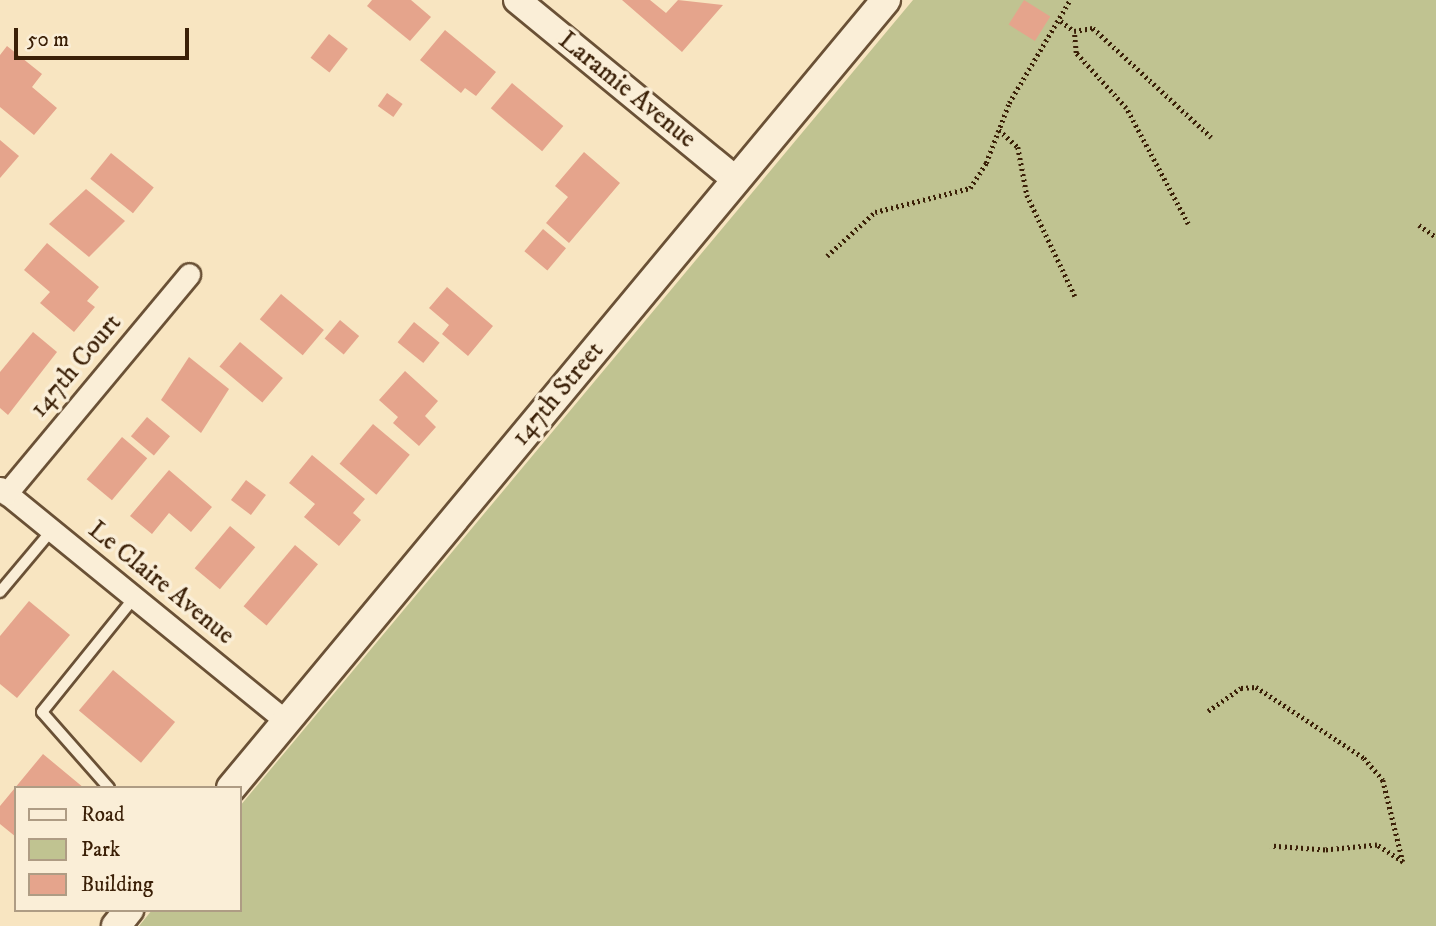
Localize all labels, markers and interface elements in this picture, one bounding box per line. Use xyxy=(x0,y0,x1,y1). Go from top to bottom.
scale bar xyxy=(18,14,192,58)
street label: Laramie Avenue xyxy=(552,25,702,155)
text: 50 m xyxy=(27,27,69,53)
street label: 147th Court xyxy=(24,308,128,424)
street label: 147th Street xyxy=(505,336,611,452)
street label: Le Claire Avenue xyxy=(82,515,240,651)
legend xyxy=(14,786,242,912)
text: Road xyxy=(81,802,125,828)
text: Park xyxy=(81,837,120,863)
text: Building xyxy=(81,872,153,898)

